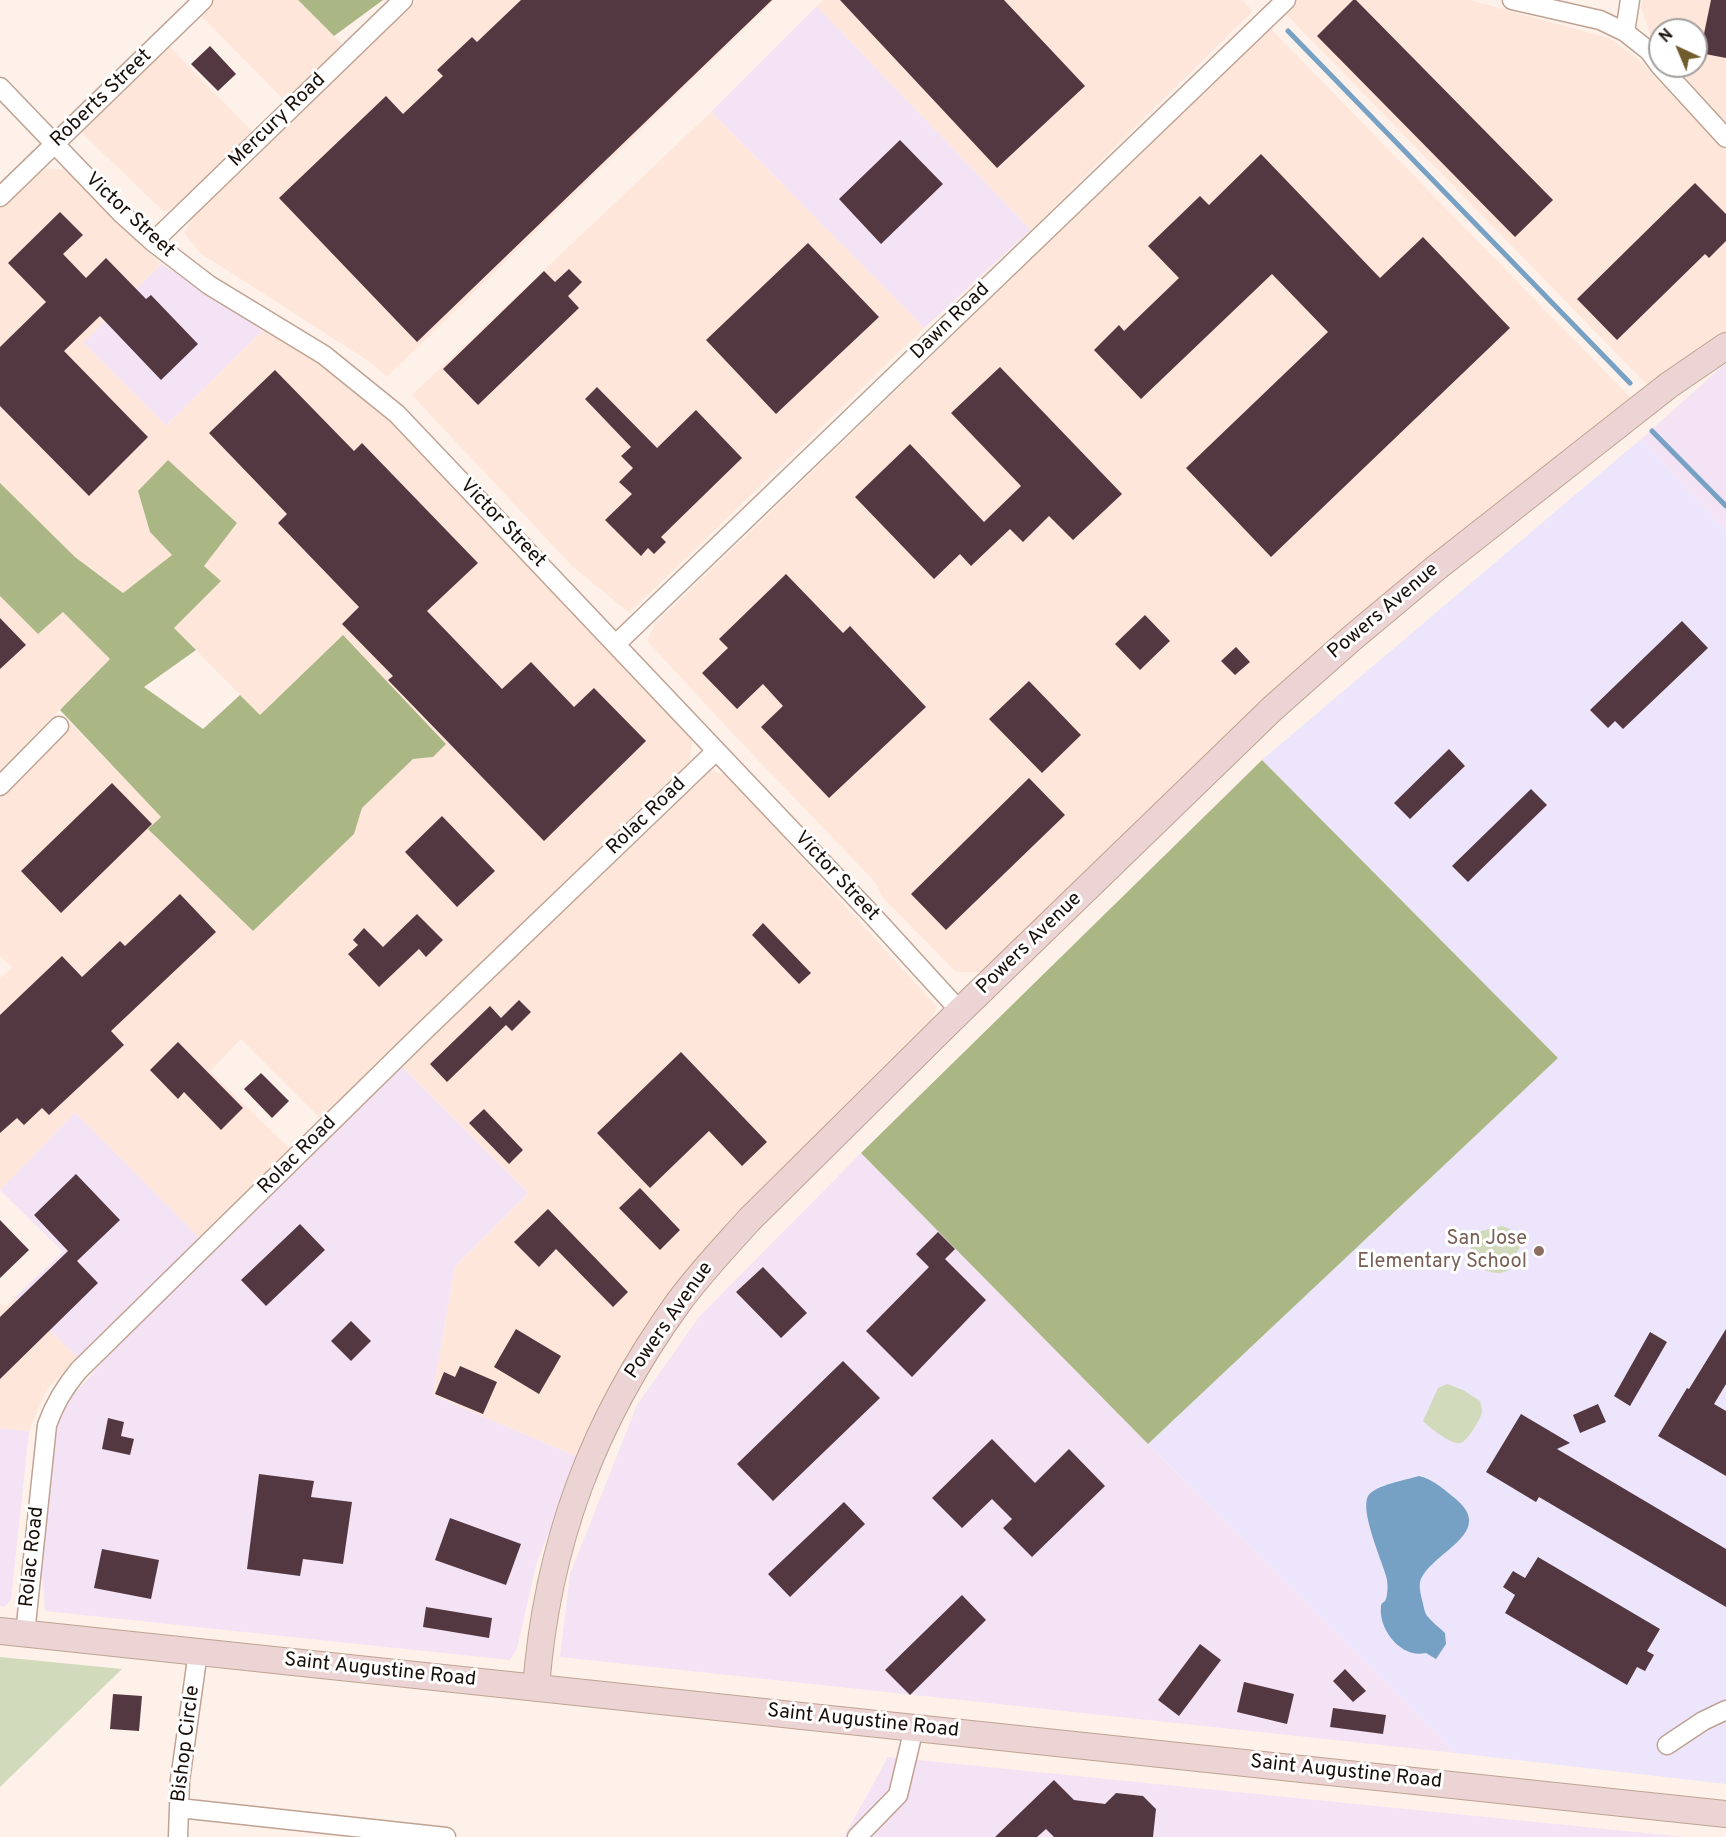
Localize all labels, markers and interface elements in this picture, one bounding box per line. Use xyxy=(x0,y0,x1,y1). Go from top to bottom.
north arrow xyxy=(1648,18,1708,78)
text: N xyxy=(1656,25,1678,48)
street label: Roberts Street xyxy=(47,45,157,153)
street label: Mercury Road xyxy=(225,69,331,173)
street label: Victor Street xyxy=(79,168,179,264)
street label: Dawn Road xyxy=(907,279,995,365)
street label: Victor Street xyxy=(454,475,550,573)
street label: Powers Avenue xyxy=(1324,559,1444,665)
street label: Rolac Road xyxy=(602,773,692,861)
street label: Victor Street xyxy=(788,827,884,927)
street label: Powers Avenue xyxy=(972,888,1088,1000)
street label: Rolac Road xyxy=(254,1112,342,1200)
place label: San Jose Elementary School xyxy=(1357,1228,1527,1275)
marker: San Jose Elementary School xyxy=(1532,1244,1546,1258)
street label: Powers Avenue xyxy=(621,1258,719,1384)
street label: Rolac Road xyxy=(16,1506,50,1608)
street label: Saint Augustine Road xyxy=(283,1649,477,1693)
street label: Bishop Circle xyxy=(168,1684,206,1804)
street label: Saint Augustine Road xyxy=(766,1700,960,1744)
street label: Saint Augustine Road xyxy=(1249,1751,1443,1795)

